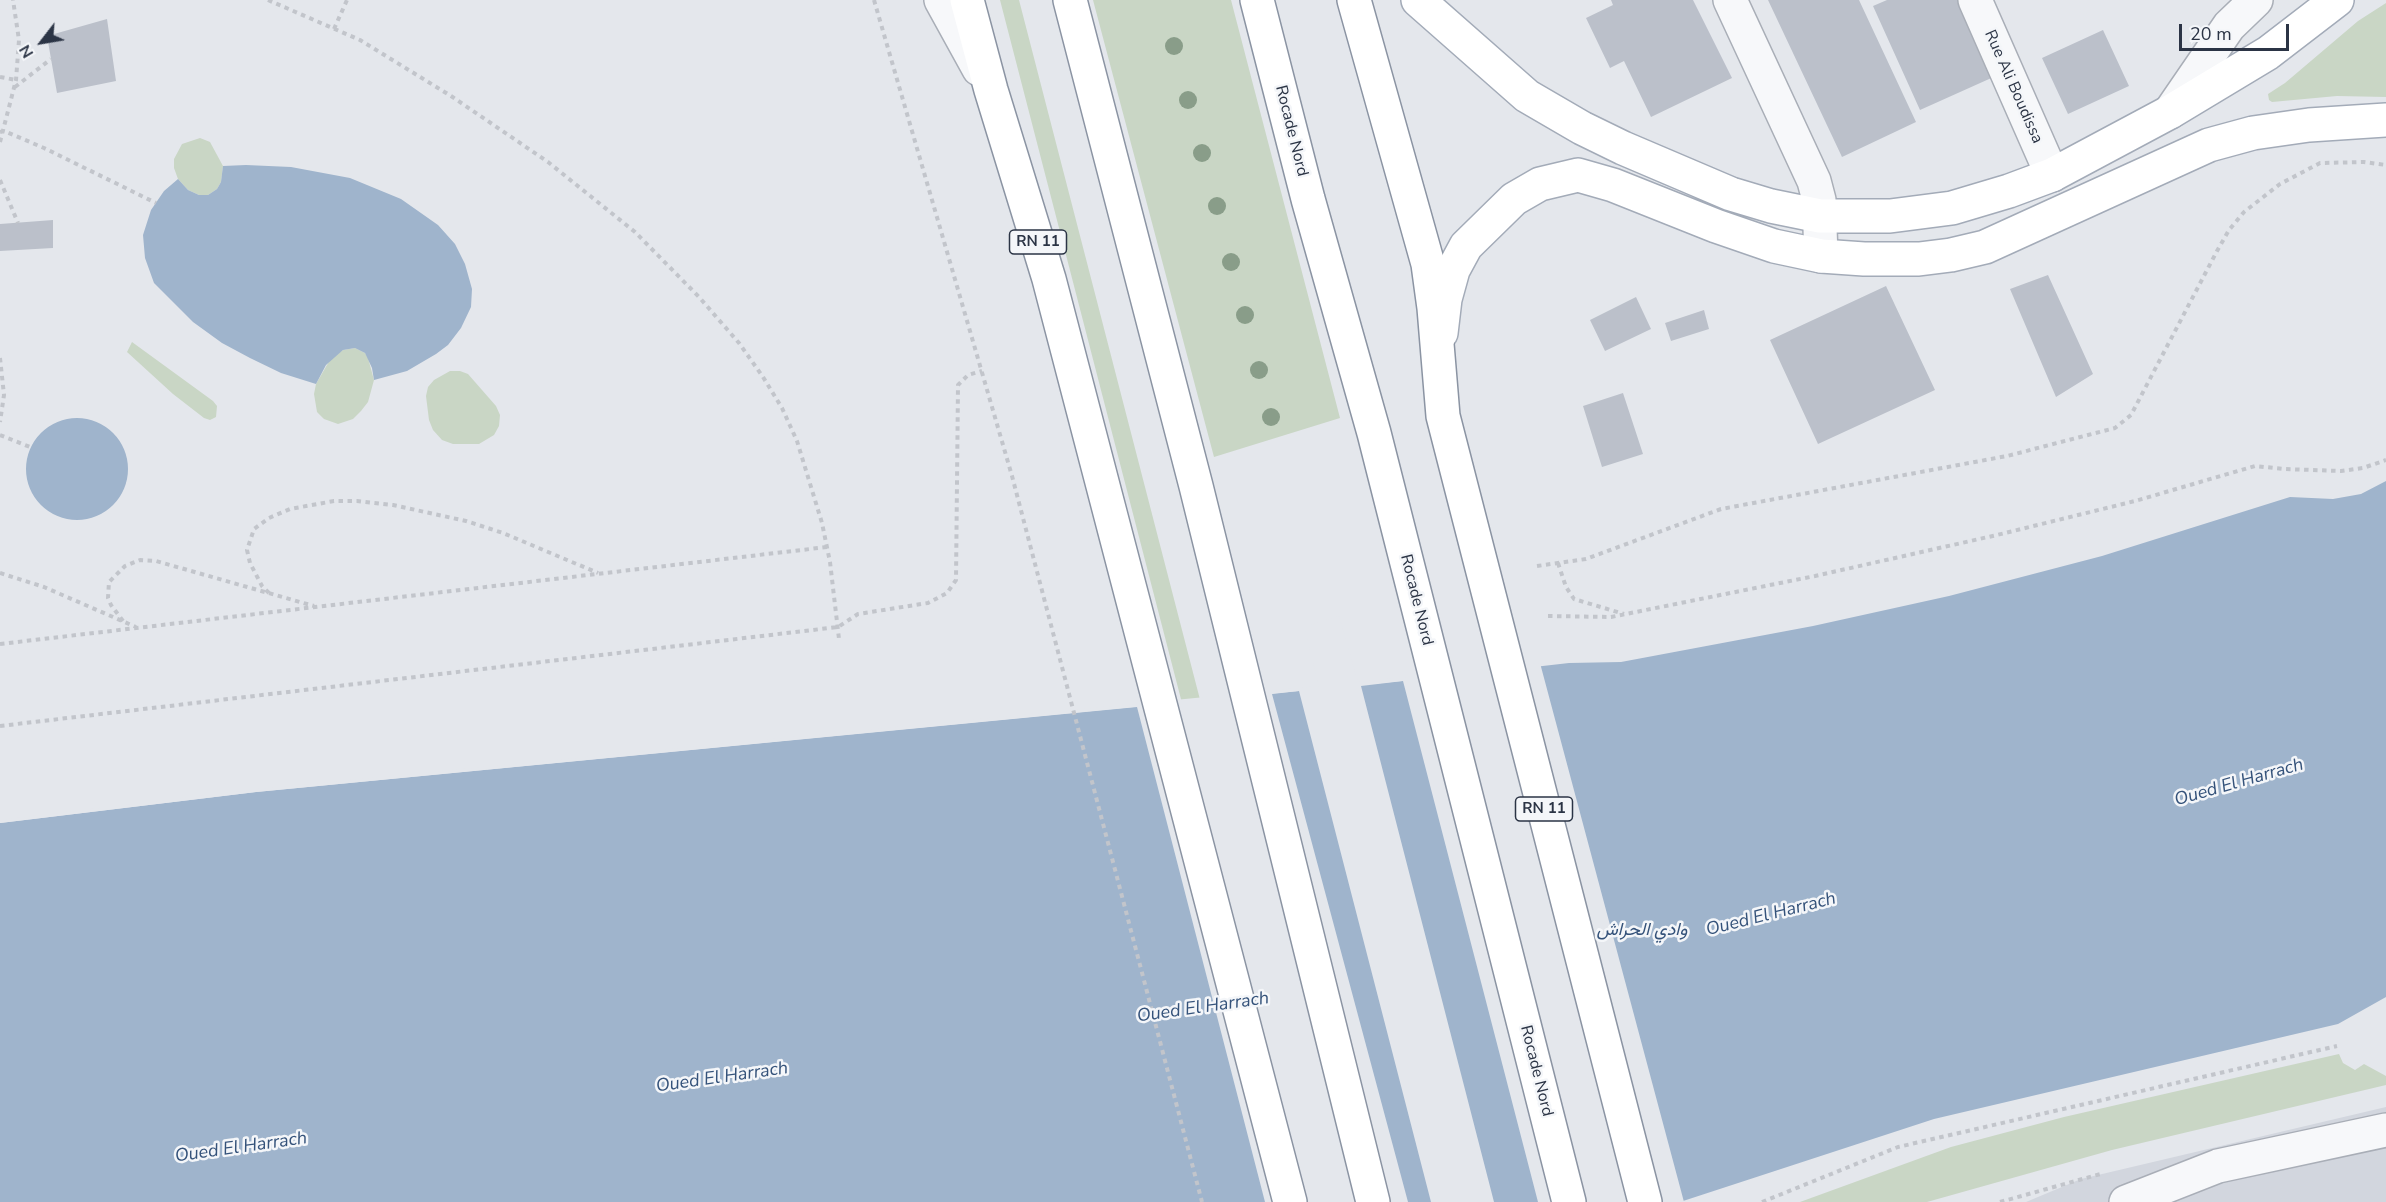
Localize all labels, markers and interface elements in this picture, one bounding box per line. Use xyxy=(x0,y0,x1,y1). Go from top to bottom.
north arrow xyxy=(12,12,72,72)
scale bar xyxy=(2182,12,2292,50)
text: 20 m xyxy=(2190,22,2232,46)
street label: Rue Ali Boudissa xyxy=(1979,27,2047,147)
text: N xyxy=(14,40,39,62)
street label: Rocade Nord xyxy=(1270,84,1312,178)
road number: RN 11 xyxy=(1010,230,1066,254)
street label: Rocade Nord xyxy=(1395,553,1437,647)
water label: Oued El Harrach xyxy=(2172,754,2306,812)
road number: RN 11 xyxy=(1516,797,1572,821)
water label: Oued El Harrach xyxy=(1704,888,1838,942)
water label: وادي الحراش xyxy=(1597,920,1687,942)
water label: Oued El Harrach xyxy=(1136,988,1270,1028)
street label: Rocade Nord xyxy=(1515,1024,1557,1118)
water label: Oued El Harrach xyxy=(655,1058,789,1098)
water label: Oued El Harrach xyxy=(174,1128,308,1168)

